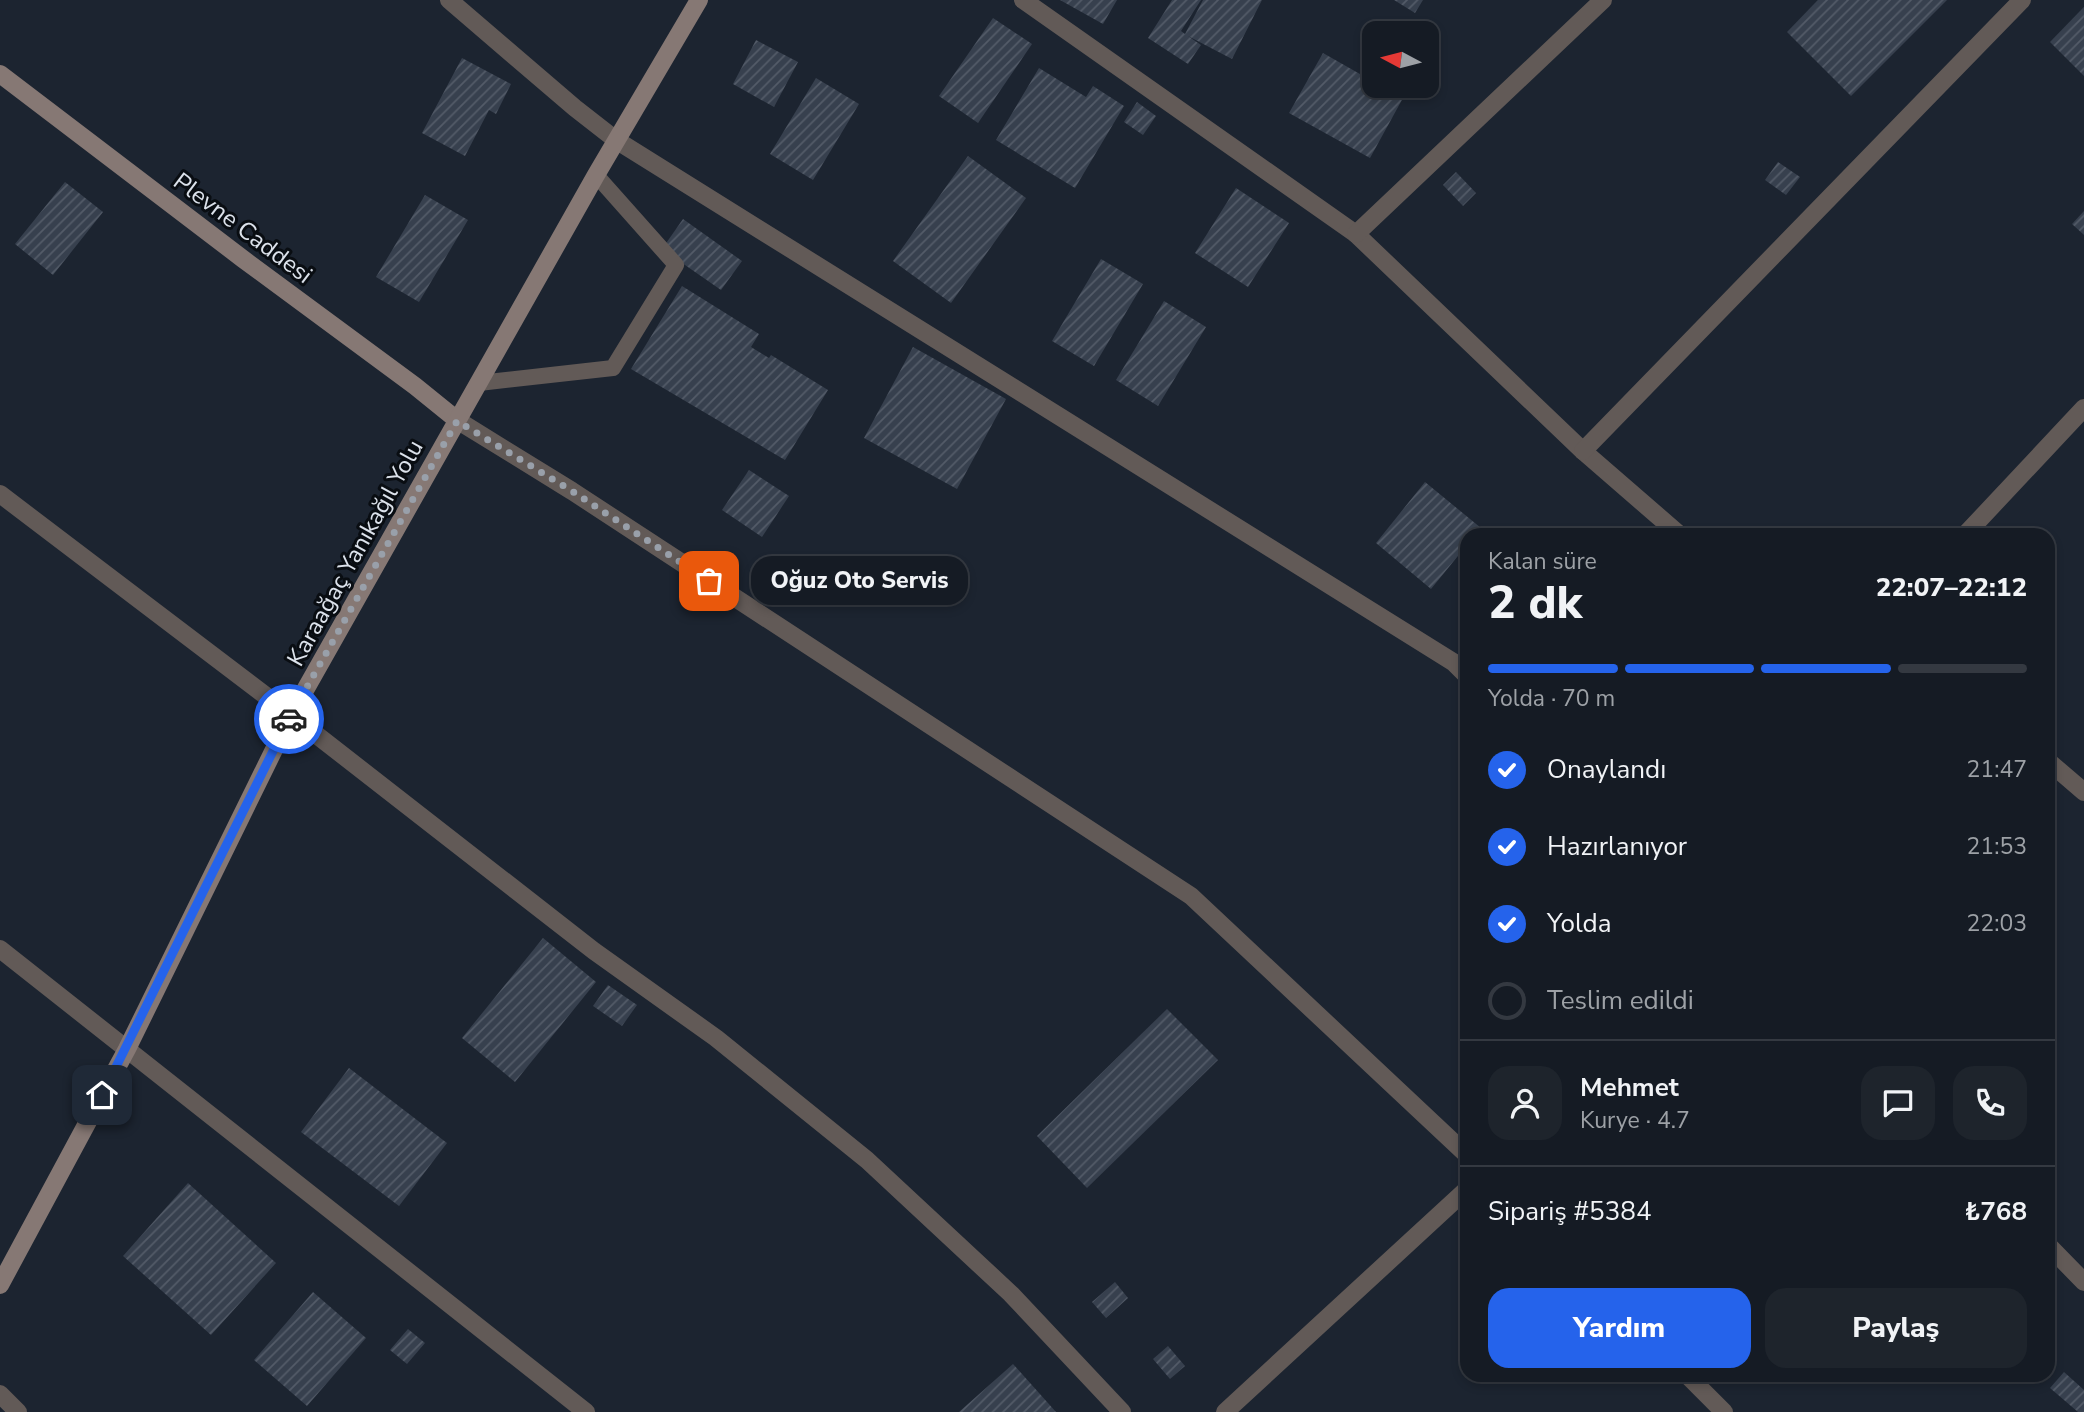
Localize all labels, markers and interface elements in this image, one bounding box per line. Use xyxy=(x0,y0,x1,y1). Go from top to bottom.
north arrow xyxy=(1362,21,1438,98)
map controls xyxy=(1362,21,1439,98)
street label: Plevne Caddesi xyxy=(167,165,319,291)
street label: Karaağaç Yanıkağıl Yolu xyxy=(279,434,431,672)
text: Kalan süre xyxy=(1488,546,1597,577)
pin xyxy=(679,551,739,611)
callout: Oğuz Oto Servis xyxy=(751,556,968,606)
icon: bag xyxy=(690,562,728,600)
text: Oğuz Oto Servis xyxy=(770,565,949,596)
text: 22:07–22:12 xyxy=(1876,570,2027,605)
text: 2 dk xyxy=(1488,571,1582,634)
text: Yolda · 70 m xyxy=(1488,683,1615,714)
courier xyxy=(254,684,324,754)
icon: car xyxy=(270,700,308,738)
icon: check xyxy=(1488,751,1526,789)
text: Onaylandı xyxy=(1547,752,1666,787)
text: 21:47 xyxy=(1967,754,2027,785)
icon: check xyxy=(1488,828,1526,866)
text: Hazırlanıyor xyxy=(1547,829,1687,864)
text: 21:53 xyxy=(1967,831,2027,862)
icon: check xyxy=(1488,905,1526,943)
text: Yolda xyxy=(1547,906,1611,941)
text: 22:03 xyxy=(1967,908,2027,939)
text: Teslim edildi xyxy=(1547,983,1694,1018)
pin xyxy=(72,1065,132,1125)
button: person xyxy=(1488,1066,1562,1140)
button: chat xyxy=(1861,1066,1935,1140)
button: phone xyxy=(1953,1066,2027,1140)
text: Mehmet xyxy=(1580,1070,1679,1105)
icon: home xyxy=(83,1076,121,1114)
text: Kurye · 4.7 xyxy=(1580,1105,1690,1136)
text: Sipariş #5384 xyxy=(1488,1194,1652,1229)
text: ₺768 xyxy=(1965,1194,2027,1229)
button: Yardım xyxy=(1488,1288,1751,1368)
button: Paylaş xyxy=(1765,1288,2027,1368)

